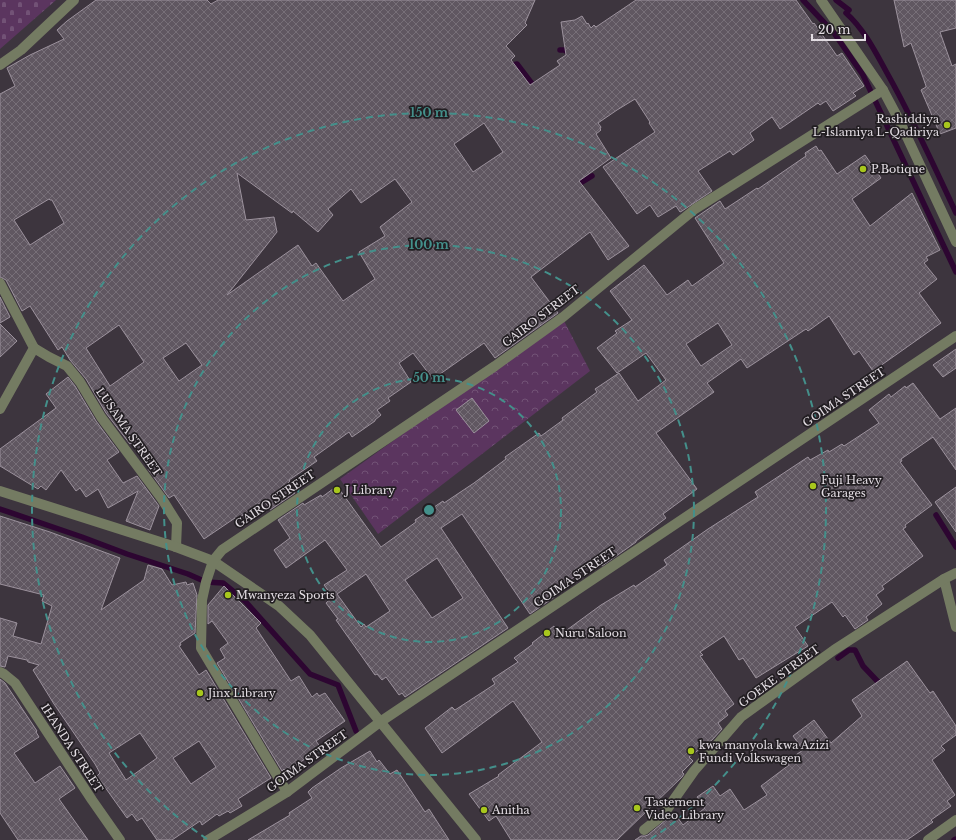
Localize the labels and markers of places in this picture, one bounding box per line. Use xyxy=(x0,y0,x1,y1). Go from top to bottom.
place label: Rashiddiya L-Islamiya L-Qadiriya xyxy=(813,112,940,139)
marker: Rashiddiya L-Islamiya L-Qadiriya xyxy=(942,120,952,130)
place label: P.Botique xyxy=(871,162,925,176)
marker: P.Botique xyxy=(858,164,868,174)
place label: Fuji Heavy Garages xyxy=(821,473,882,500)
marker: Fuji Heavy Garages xyxy=(808,481,818,491)
place label: J Library xyxy=(343,483,395,497)
marker: J Library xyxy=(332,485,342,495)
centre of rings xyxy=(422,503,436,517)
place label: Mwanyeza Sports xyxy=(236,588,335,602)
marker: Mwanyeza Sports xyxy=(223,590,233,600)
place label: Nuru Saloon xyxy=(555,626,627,640)
marker: Nuru Saloon xyxy=(542,628,552,638)
place label: Jinx Library xyxy=(206,686,276,700)
marker: Jinx Library xyxy=(195,688,205,698)
place label: kwa manyola kwa Azizi Fundi Volkswagen xyxy=(699,738,829,765)
marker: kwa manyola kwa Azizi Fundi Volkswagen xyxy=(686,746,696,756)
place label: Tastement Video Library xyxy=(644,795,724,822)
place label: Anitha xyxy=(491,803,531,817)
marker: Tastement Video Library xyxy=(632,803,642,813)
marker: Anitha xyxy=(479,805,489,815)

